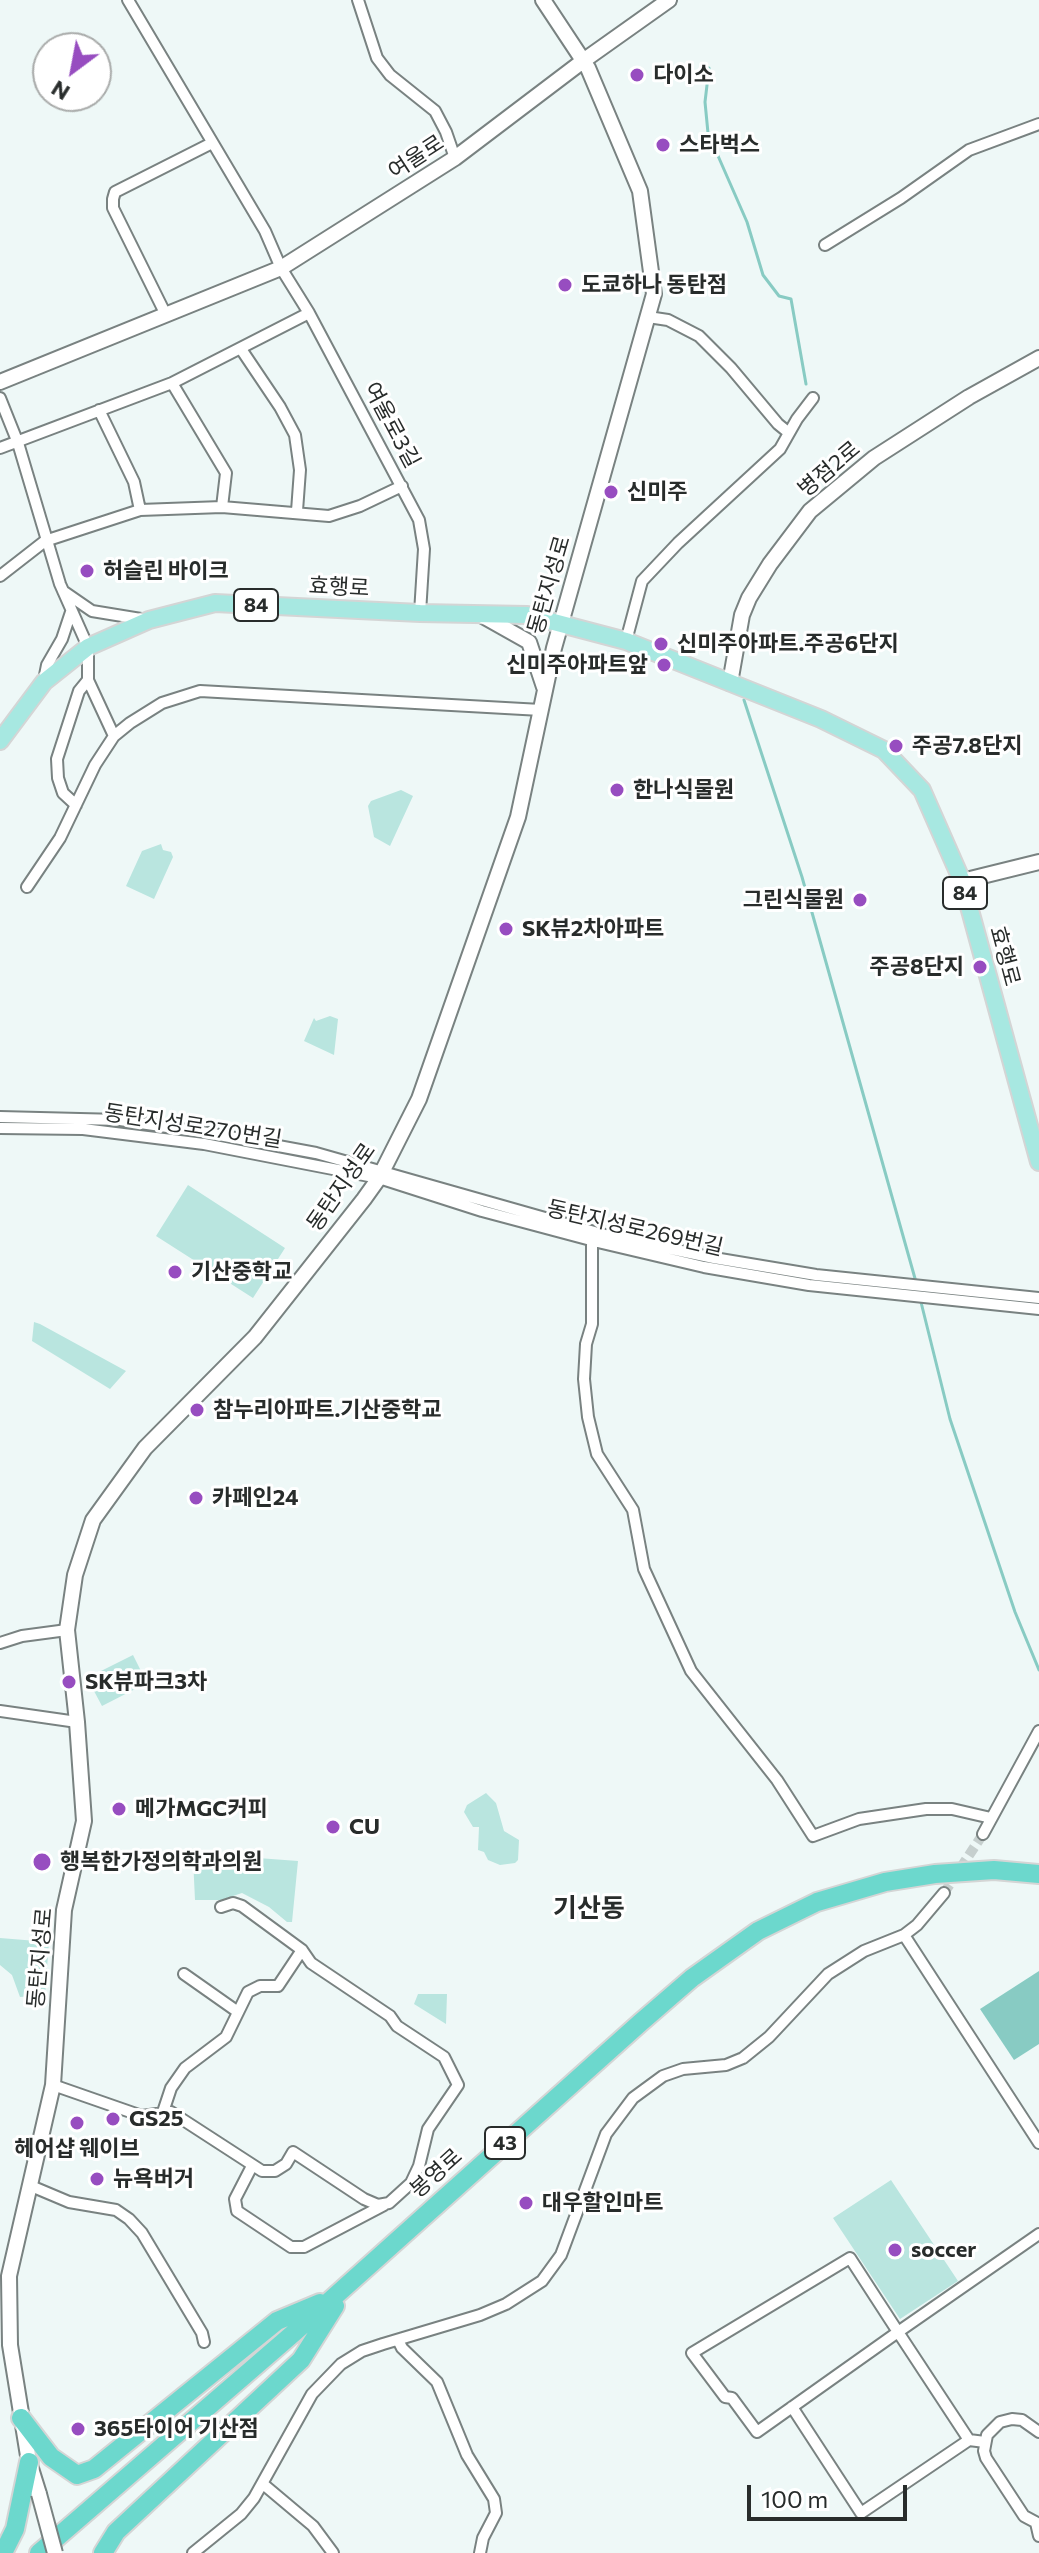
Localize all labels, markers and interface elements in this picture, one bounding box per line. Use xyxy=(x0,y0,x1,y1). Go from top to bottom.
north arrow xyxy=(32,32,112,112)
place label: 다이소 xyxy=(653,62,714,88)
marker: 다이소 xyxy=(628,66,646,84)
text: N xyxy=(46,75,74,107)
street label: 여울로 xyxy=(383,129,449,185)
place label: 스타벅스 xyxy=(679,132,760,158)
marker: 스타벅스 xyxy=(654,136,672,154)
place label: 도쿄하나 동탄점 xyxy=(581,272,727,298)
marker: 도쿄하나 동탄점 xyxy=(556,276,574,294)
street label: 여울로3길 xyxy=(358,378,426,472)
street label: 병점2로 xyxy=(793,435,865,503)
place label: 신미주 xyxy=(627,479,688,505)
marker: 신미주 xyxy=(602,483,620,501)
street label: 동탄지성로 xyxy=(522,533,576,637)
place label: 허슬린 바이크 xyxy=(103,558,229,584)
marker: 허슬린 바이크 xyxy=(78,562,96,580)
street label: 효행로 xyxy=(308,572,370,602)
road number: 84 xyxy=(234,589,278,621)
place label: 신미주아파트.주공6단지 xyxy=(677,631,899,657)
marker: 신미주아파트.주공6단지 xyxy=(652,635,670,653)
place label: 신미주아파트앞 xyxy=(506,652,648,678)
marker: 신미주아파트앞 xyxy=(655,656,673,674)
place label: 주공7.8단지 xyxy=(912,733,1022,759)
marker: 주공7.8단지 xyxy=(887,737,905,755)
place label: 한나식물원 xyxy=(633,777,734,803)
marker: 한나식물원 xyxy=(608,781,626,799)
road number: 84 xyxy=(943,877,987,909)
place label: 그린식물원 xyxy=(743,887,844,913)
marker: 그린식물원 xyxy=(851,891,869,909)
place label: SK뷰2차아파트 xyxy=(522,916,664,942)
marker: SK뷰2차아파트 xyxy=(497,920,515,938)
street label: 효행로 xyxy=(984,923,1026,989)
place label: 주공8단지 xyxy=(869,954,964,980)
marker: 주공8단지 xyxy=(971,958,989,976)
street label: 동탄지성로270번길 xyxy=(102,1099,284,1153)
street label: 동탄지성로 xyxy=(301,1138,381,1236)
street label: 동탄지성로269번길 xyxy=(544,1195,726,1261)
place label: 기산중학교 xyxy=(191,1259,292,1285)
marker: 기산중학교 xyxy=(166,1263,184,1281)
place label: 참누리아파트.기산중학교 xyxy=(213,1397,441,1423)
marker: 참누리아파트.기산중학교 xyxy=(188,1401,206,1419)
place label: 카페인24 xyxy=(212,1485,298,1511)
marker: 카페인24 xyxy=(187,1489,205,1507)
place label: SK뷰파크3차 xyxy=(85,1669,207,1695)
marker: SK뷰파크3차 xyxy=(60,1673,78,1691)
place label: 메가MGC커피 xyxy=(135,1796,268,1822)
marker: 메가MGC커피 xyxy=(110,1800,128,1818)
place label: CU xyxy=(349,1814,380,1840)
marker: CU xyxy=(324,1818,342,1836)
place label: 행복한가정의학과의원 xyxy=(60,1849,262,1875)
marker: 행복한가정의학과의원 xyxy=(31,1851,53,1873)
district label: 기산동 xyxy=(553,1892,625,1924)
street label: 동탄지성로 xyxy=(22,1906,58,2010)
place label: GS25 xyxy=(129,2106,184,2132)
marker: GS25 xyxy=(104,2110,122,2128)
marker: 헤어샵 웨이브 xyxy=(68,2114,86,2132)
road number: 43 xyxy=(485,2127,525,2159)
place label: 헤어샵 웨이브 xyxy=(14,2136,140,2162)
street label: 봉영로 xyxy=(405,2143,467,2203)
place label: 뉴욕버거 xyxy=(113,2166,194,2192)
marker: 뉴욕버거 xyxy=(88,2170,106,2188)
place label: 대우할인마트 xyxy=(542,2190,663,2216)
marker: 대우할인마트 xyxy=(517,2194,535,2212)
place label: soccer xyxy=(911,2237,976,2263)
marker: soccer xyxy=(886,2241,904,2259)
place label: 365타이어 기산점 xyxy=(94,2416,259,2442)
marker: 365타이어 기산점 xyxy=(69,2420,87,2438)
scale bar xyxy=(751,2469,911,2519)
text: 100 m xyxy=(761,2484,828,2513)

